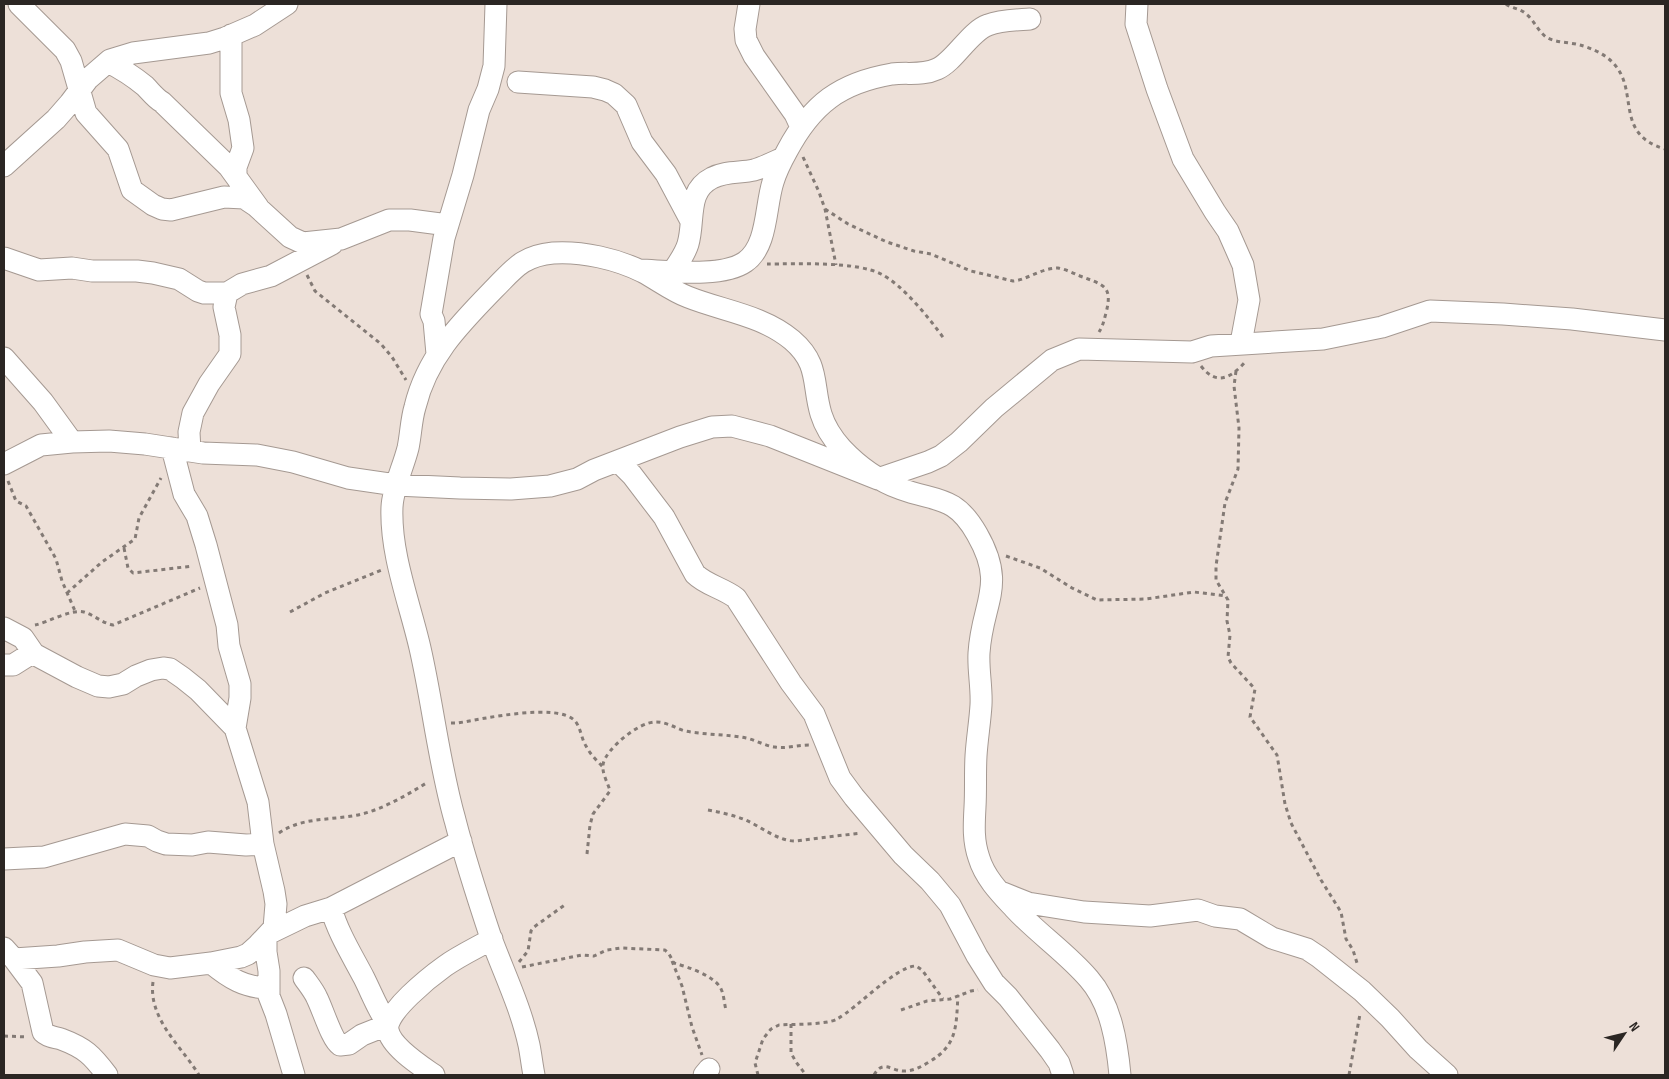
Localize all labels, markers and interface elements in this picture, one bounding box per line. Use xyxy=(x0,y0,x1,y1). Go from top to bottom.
north arrow xyxy=(1599,1009,1649,1059)
text: N xyxy=(1625,1019,1643,1035)

